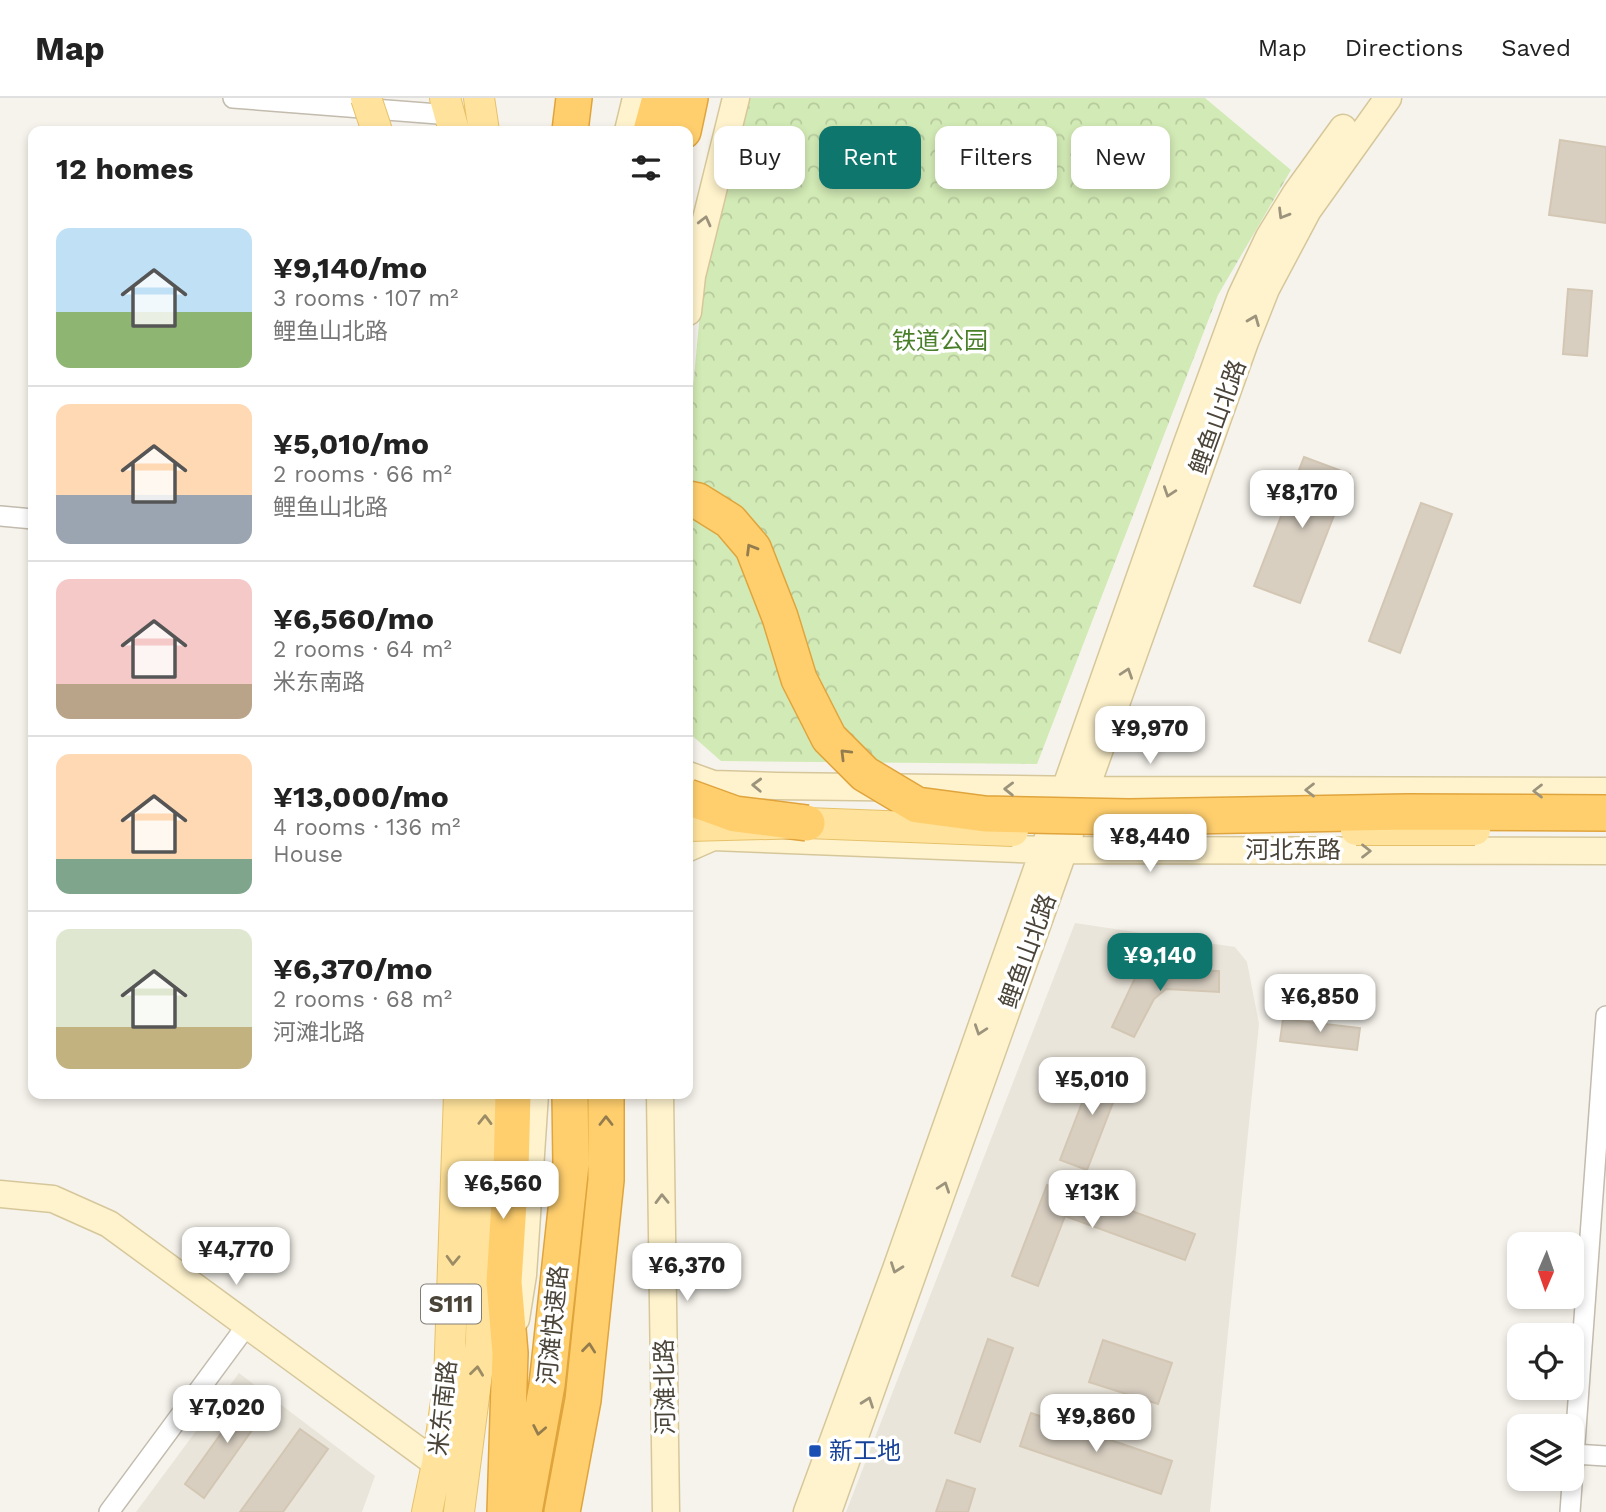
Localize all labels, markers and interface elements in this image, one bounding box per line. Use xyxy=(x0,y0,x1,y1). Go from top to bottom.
text: Map xyxy=(35,29,105,68)
text: Map xyxy=(1258,34,1307,62)
text: Directions xyxy=(1345,34,1463,62)
text: Saved xyxy=(1501,34,1571,62)
chip: Buy xyxy=(714,126,805,189)
chip: Rent xyxy=(819,126,921,189)
chip: Filters xyxy=(935,126,1057,189)
chip: New xyxy=(1071,126,1170,189)
icon: filters xyxy=(627,149,665,187)
text: 12 homes xyxy=(56,151,194,186)
one-way arrow xyxy=(1278,206,1291,219)
one-way arrow xyxy=(697,215,711,227)
text: ¥9,140/mo xyxy=(273,250,427,285)
icon: home xyxy=(112,256,196,340)
text: 3 rooms · 107 m² xyxy=(273,285,459,312)
one-way arrow xyxy=(1245,315,1259,327)
text: 鲤鱼山北路 xyxy=(273,318,388,345)
park label: 铁道公园 xyxy=(892,327,988,355)
street label: 鲤鱼山北路 xyxy=(1184,356,1252,478)
text: ¥5,010/mo xyxy=(273,426,429,461)
icon: home xyxy=(112,432,196,516)
text: 2 rooms · 66 m² xyxy=(273,461,452,488)
pin: ¥8,170 xyxy=(1245,470,1359,530)
text: ¥8,170 xyxy=(1266,479,1338,506)
one-way arrow xyxy=(1163,485,1177,497)
text: 鲤鱼山北路 xyxy=(273,494,388,521)
one-way arrow xyxy=(747,544,760,557)
text: ¥6,560/mo xyxy=(273,601,434,636)
icon: home xyxy=(112,607,196,691)
text: 2 rooms · 64 m² xyxy=(273,636,452,663)
one-way arrow xyxy=(1119,667,1133,679)
text: 米东南路 xyxy=(273,669,365,696)
pin: ¥9,970 xyxy=(1093,706,1207,766)
text: ¥9,970 xyxy=(1111,715,1189,742)
one-way arrow xyxy=(840,749,853,762)
one-way arrow xyxy=(752,778,763,793)
text: ¥13,000/mo xyxy=(273,779,449,814)
one-way arrow xyxy=(1004,781,1014,797)
icon: home xyxy=(112,782,196,866)
one-way arrow xyxy=(1305,782,1315,798)
one-way arrow xyxy=(1532,783,1543,799)
text: 4 rooms · 136 m² xyxy=(273,814,461,841)
pin: ¥8,440 xyxy=(1093,814,1207,874)
text: ¥8,440 xyxy=(1110,823,1190,850)
street label: 河北东路 xyxy=(1245,836,1341,864)
text: House xyxy=(273,841,343,868)
one-way arrow xyxy=(1361,843,1372,858)
street label: 鲤鱼山北路 xyxy=(994,890,1062,1012)
pin: ¥9,140 xyxy=(1103,934,1217,993)
text: ¥9,140 xyxy=(1123,942,1197,969)
text: ¥6,370/mo xyxy=(273,951,432,986)
icon: home xyxy=(112,957,196,1041)
pin: ¥6,850 xyxy=(1263,974,1377,1034)
text: ¥6,850 xyxy=(1281,983,1359,1010)
text: 2 rooms · 68 m² xyxy=(273,986,452,1013)
text: 河滩北路 xyxy=(273,1019,365,1046)
one-way arrow xyxy=(974,1024,988,1036)
pin: ¥5,010 xyxy=(1035,1058,1149,1117)
text: ¥5,010 xyxy=(1055,1066,1129,1093)
one-way arrow xyxy=(477,1114,493,1124)
one-way arrow xyxy=(598,1116,614,1126)
pin: ¥6,560 xyxy=(446,1162,560,1221)
text: ¥6,560 xyxy=(464,1170,542,1197)
pin: ¥13K xyxy=(1051,1170,1133,1230)
text: ¥13K xyxy=(1065,1179,1119,1206)
one-way arrow xyxy=(936,1182,950,1194)
one-way arrow xyxy=(654,1193,670,1204)
pin: ¥4,770 xyxy=(179,1228,293,1287)
north arrow xyxy=(1507,1232,1584,1309)
map controls xyxy=(1507,1232,1584,1491)
text: ¥4,770 xyxy=(198,1236,274,1263)
pin: ¥6,370 xyxy=(630,1244,744,1303)
text: ¥6,370 xyxy=(648,1252,726,1279)
one-way arrow xyxy=(445,1255,460,1266)
one-way arrow xyxy=(890,1261,904,1273)
street label: 河滩快速路 xyxy=(533,1264,573,1386)
road number: S111 xyxy=(421,1284,481,1324)
button: locate xyxy=(1507,1323,1584,1400)
street label: 河滩北路 xyxy=(650,1339,680,1435)
one-way arrow xyxy=(581,1342,596,1354)
street label: 米东南路 xyxy=(424,1359,462,1457)
one-way arrow xyxy=(469,1366,484,1377)
pin: ¥7,020 xyxy=(170,1386,284,1445)
text: ¥7,020 xyxy=(189,1394,265,1421)
pin: ¥9,860 xyxy=(1039,1394,1153,1454)
one-way arrow xyxy=(860,1396,874,1408)
text: ¥9,860 xyxy=(1056,1403,1136,1430)
button: layers xyxy=(1507,1414,1584,1491)
one-way arrow xyxy=(532,1424,547,1435)
place label: 新工地 xyxy=(829,1437,901,1465)
marker: 新工地 xyxy=(807,1443,823,1459)

